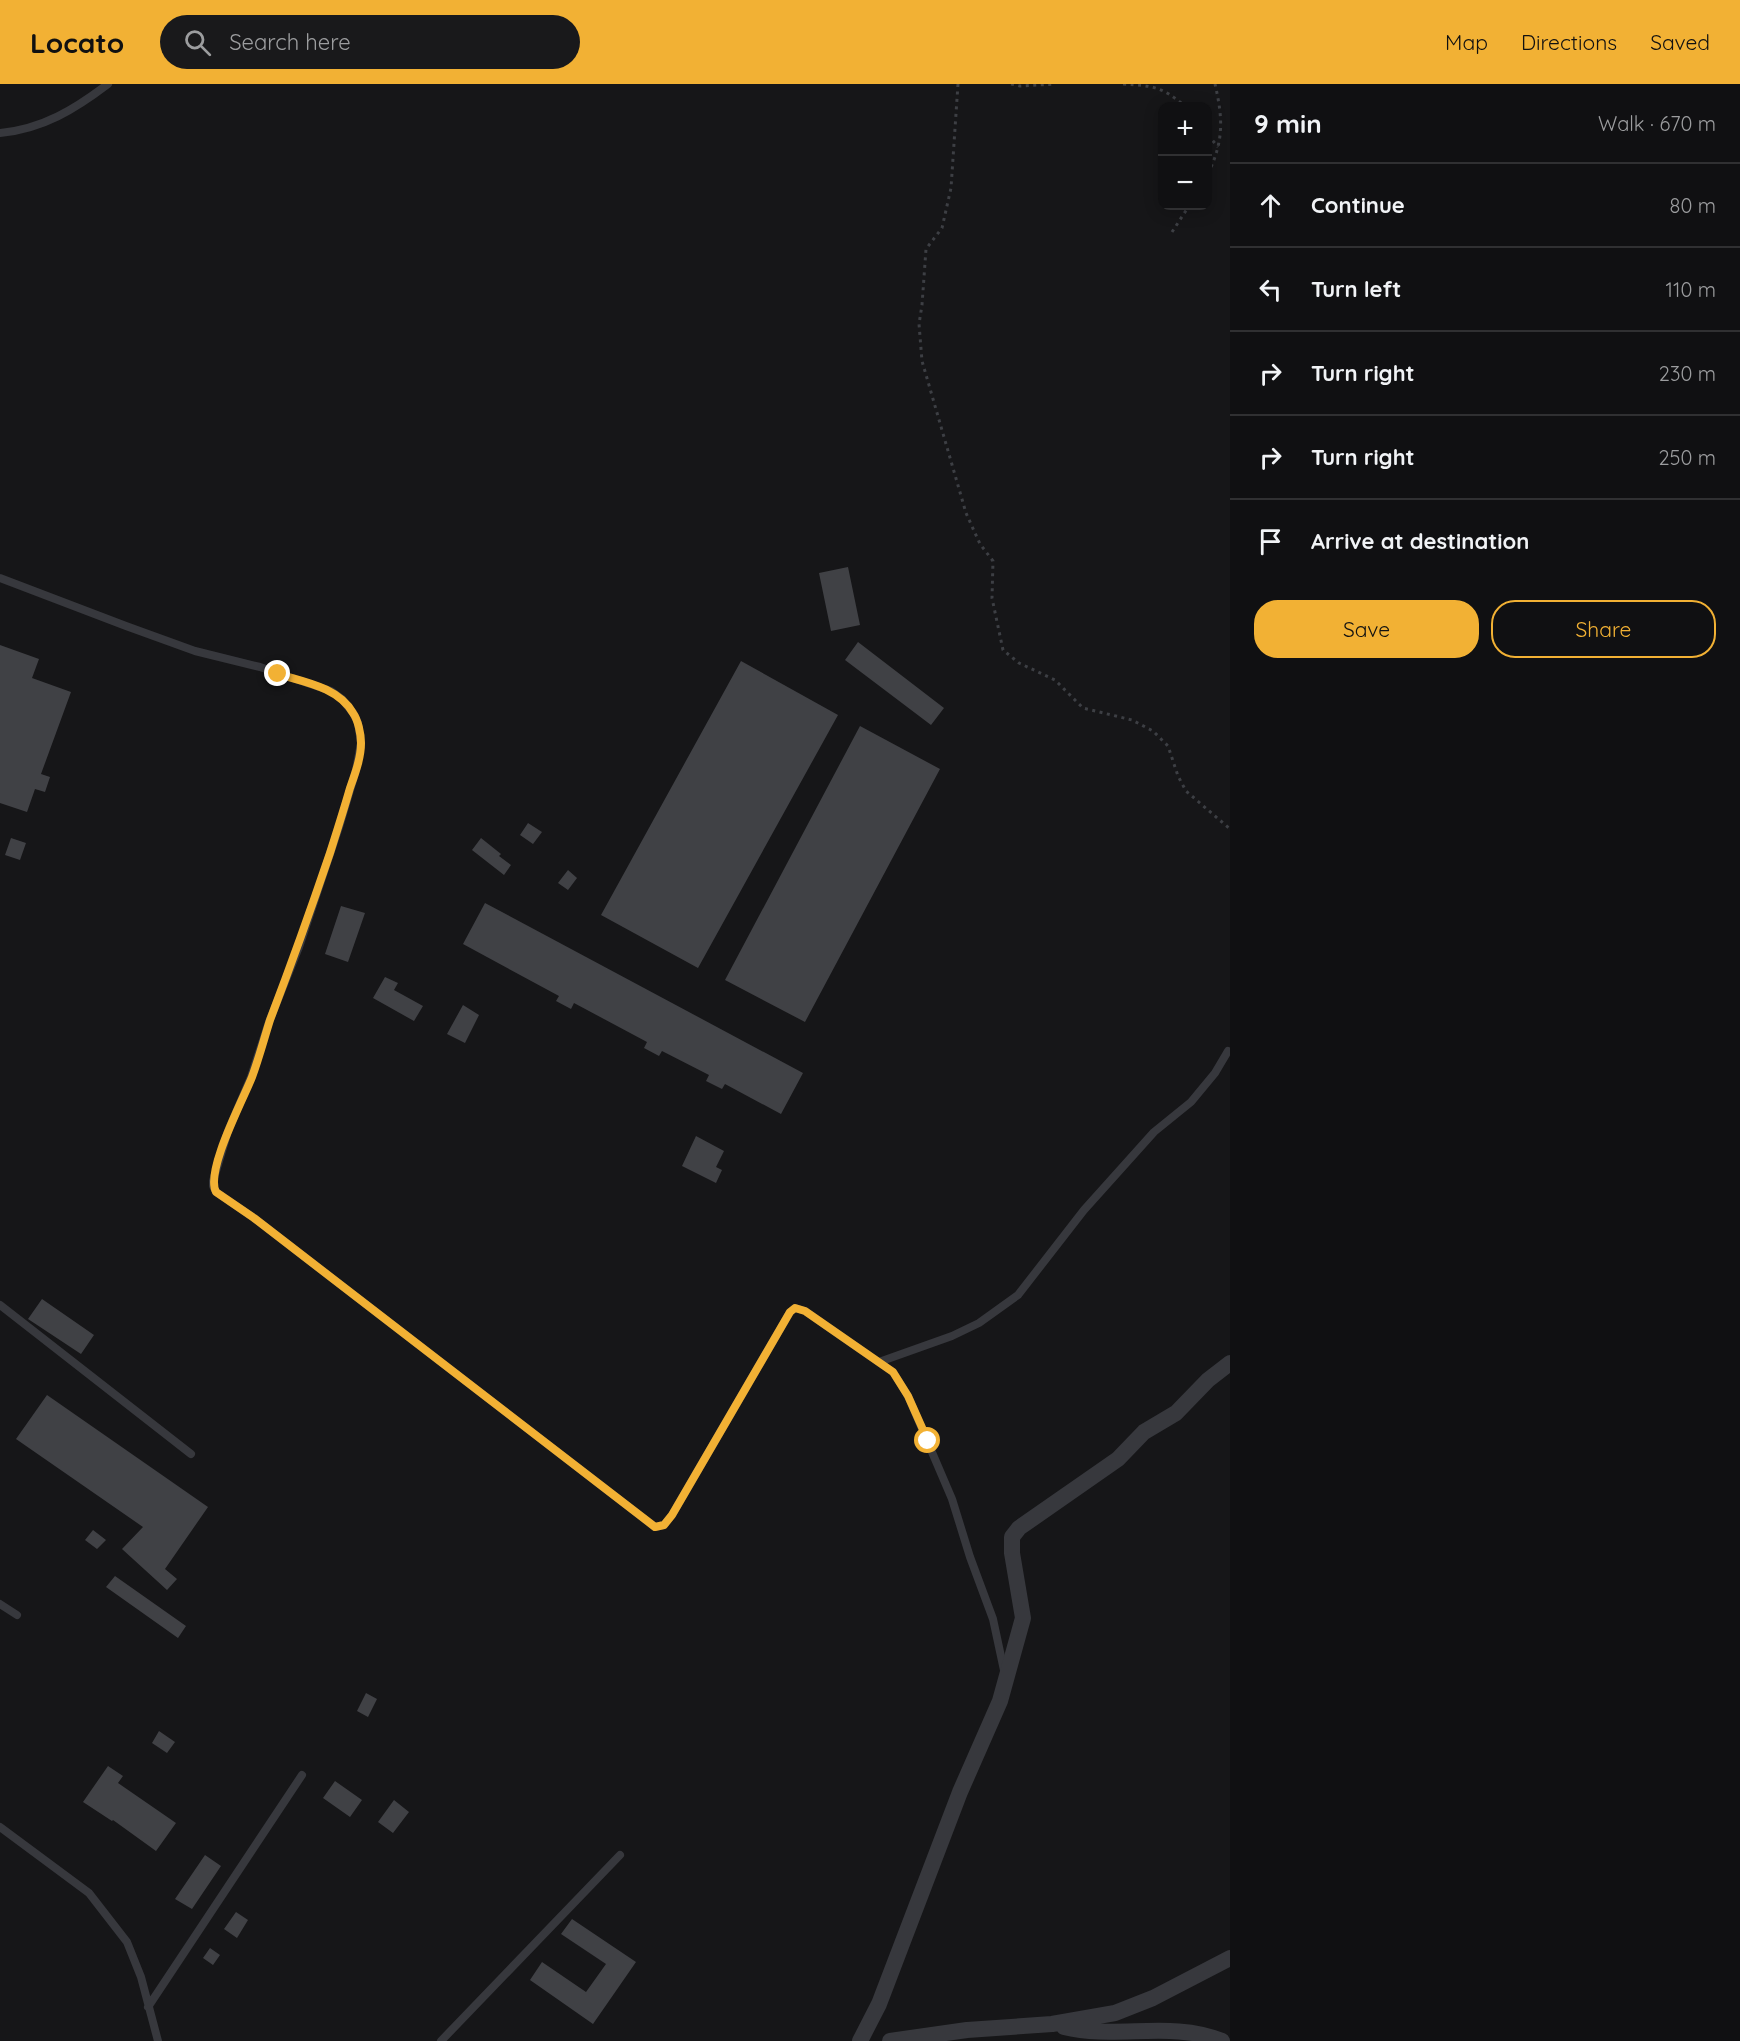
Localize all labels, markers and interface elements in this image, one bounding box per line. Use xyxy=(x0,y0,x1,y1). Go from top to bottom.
search box xyxy=(160,15,580,69)
text: Locato xyxy=(30,25,124,60)
icon: search xyxy=(181,26,214,59)
text: Search here xyxy=(229,28,351,56)
text: Map xyxy=(1445,29,1488,55)
text: Directions xyxy=(1521,29,1617,55)
text: Saved xyxy=(1650,29,1710,55)
map controls xyxy=(1158,102,1212,210)
button: + xyxy=(1158,102,1212,156)
text: 9 min xyxy=(1254,107,1322,140)
text: Walk · 670 m xyxy=(1598,111,1716,136)
button: − xyxy=(1158,156,1212,210)
icon: ahead xyxy=(1254,189,1287,222)
text: Continue xyxy=(1311,191,1405,219)
text: 80 m xyxy=(1670,193,1716,218)
icon: left xyxy=(1254,273,1287,306)
text: Turn left xyxy=(1311,275,1401,303)
text: 110 m xyxy=(1666,277,1716,302)
icon: right xyxy=(1254,357,1287,390)
text: Turn right xyxy=(1311,359,1415,387)
text: 230 m xyxy=(1659,361,1716,386)
icon: right xyxy=(1254,441,1287,474)
text: Turn right xyxy=(1311,443,1415,471)
text: 250 m xyxy=(1658,445,1716,470)
icon: arrive xyxy=(1254,525,1287,558)
text: Arrive at destination xyxy=(1311,527,1529,555)
button: Save xyxy=(1254,600,1479,658)
button: Share xyxy=(1491,600,1716,658)
route end xyxy=(264,660,290,686)
route start xyxy=(914,1427,940,1453)

